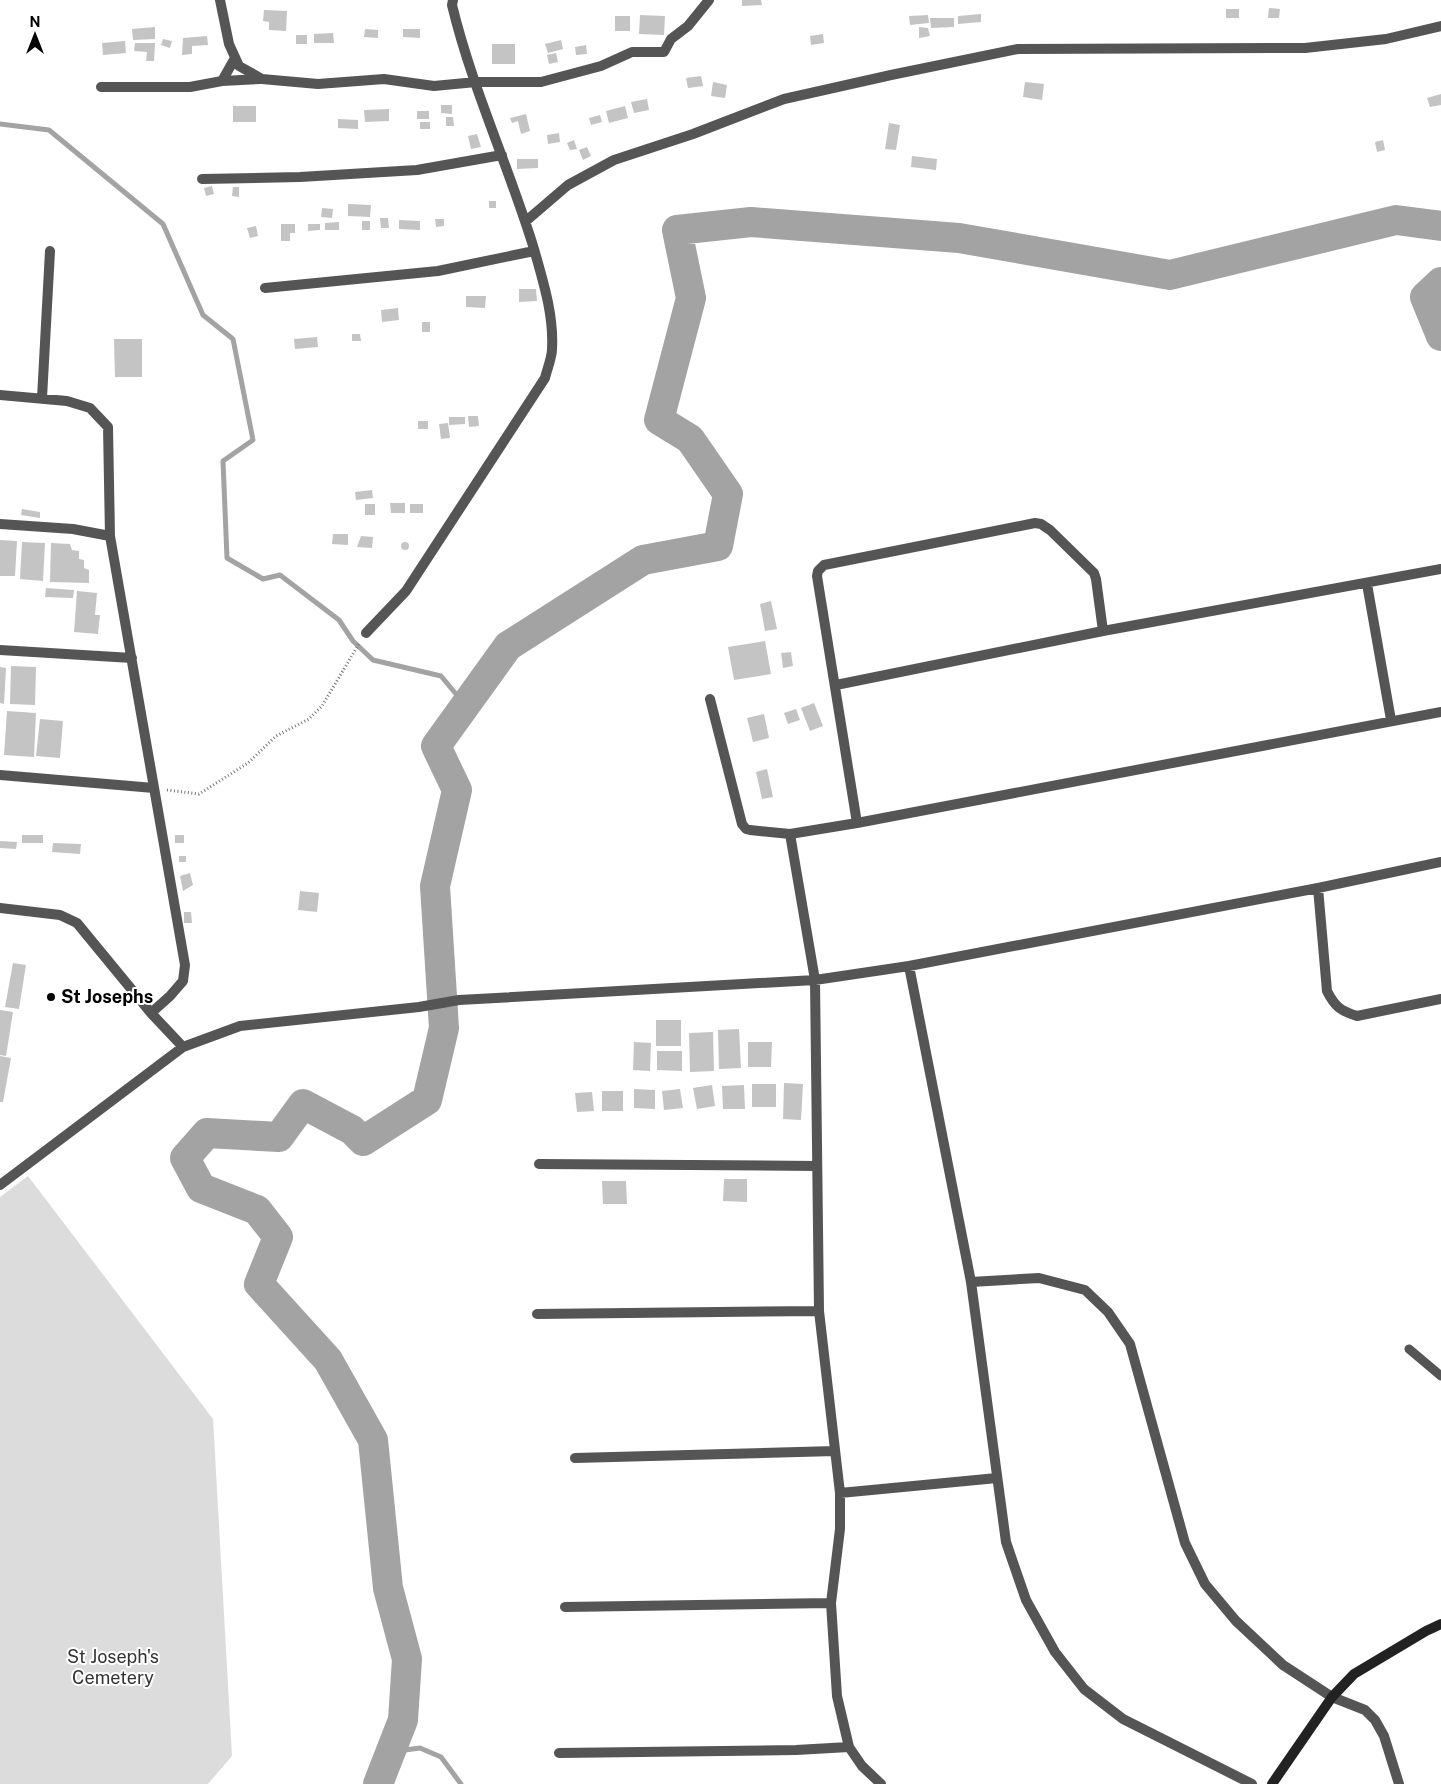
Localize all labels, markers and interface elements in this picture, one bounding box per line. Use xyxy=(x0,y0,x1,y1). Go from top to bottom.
north arrow xyxy=(10,10,60,60)
text: N xyxy=(30,14,40,30)
place label: St Josephs xyxy=(61,986,153,1007)
marker: St Josephs xyxy=(45,991,57,1003)
park label: St Joseph's Cemetery xyxy=(67,1646,159,1688)

